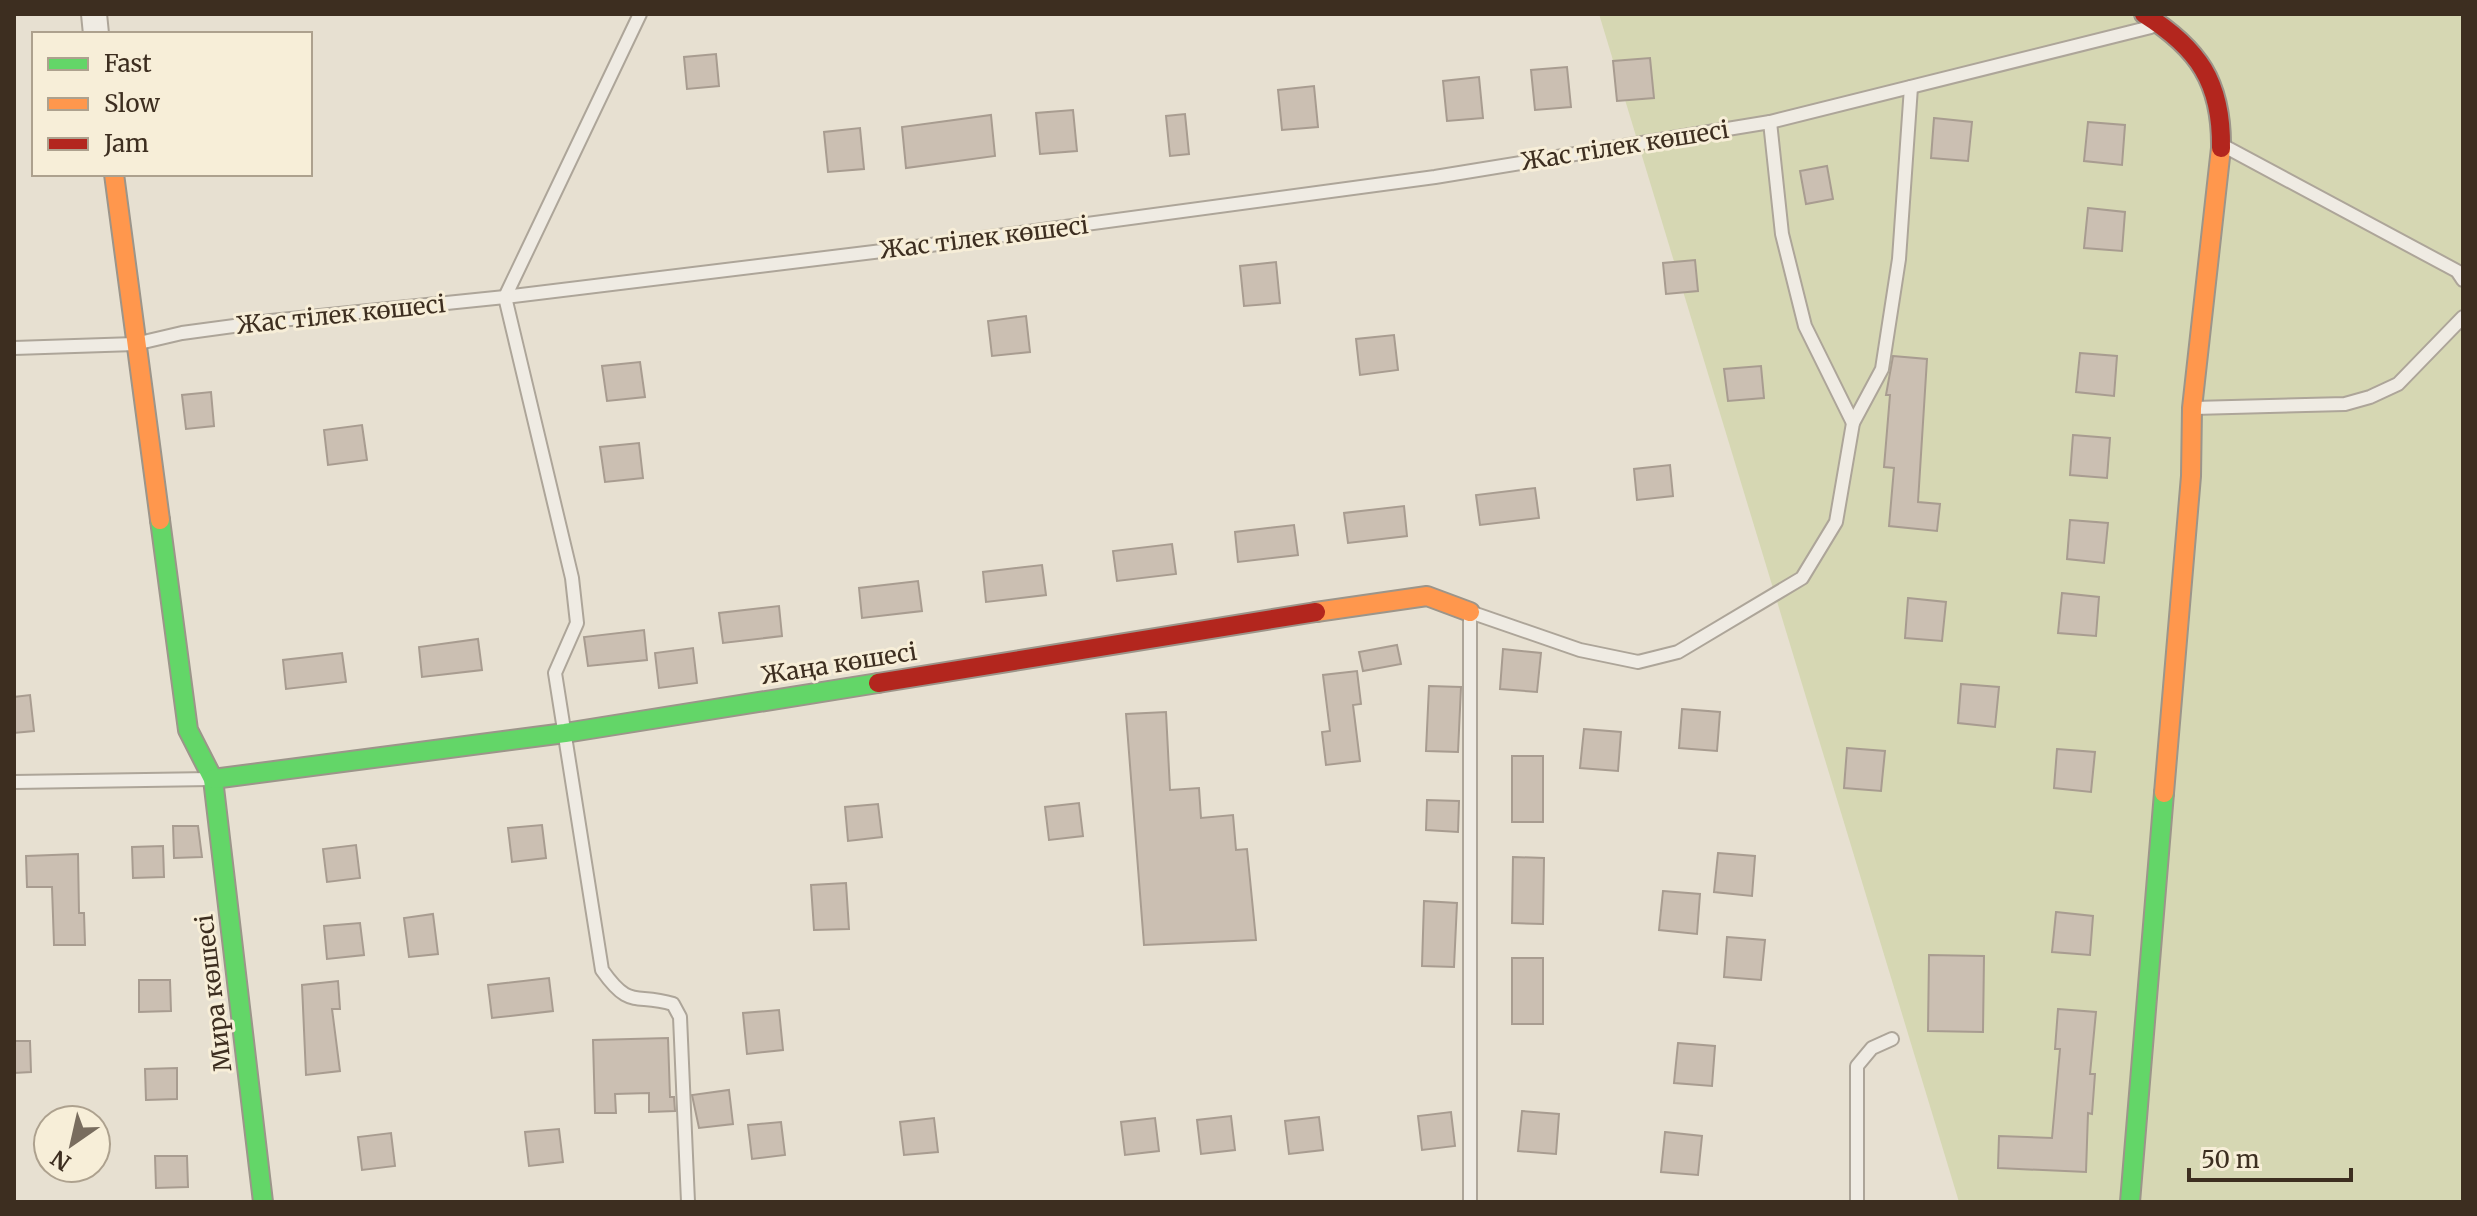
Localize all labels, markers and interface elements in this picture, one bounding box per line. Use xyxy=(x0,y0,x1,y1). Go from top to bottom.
legend xyxy=(32,32,312,176)
text: Fast xyxy=(104,48,152,79)
text: Slow xyxy=(104,88,160,119)
street label: Жас тілек көшесі xyxy=(1519,114,1731,177)
text: Jam xyxy=(103,128,149,159)
street label: Жас тілек көшесі xyxy=(878,209,1090,266)
street label: Жас тілек көшесі xyxy=(235,288,447,341)
street label: Жаңа көшесі xyxy=(759,636,919,691)
street label: Мира көшесі xyxy=(188,913,239,1073)
north arrow xyxy=(32,1104,112,1184)
scale bar xyxy=(2189,1132,2351,1182)
text: N xyxy=(45,1144,76,1177)
text: 50 m xyxy=(2201,1144,2260,1175)

